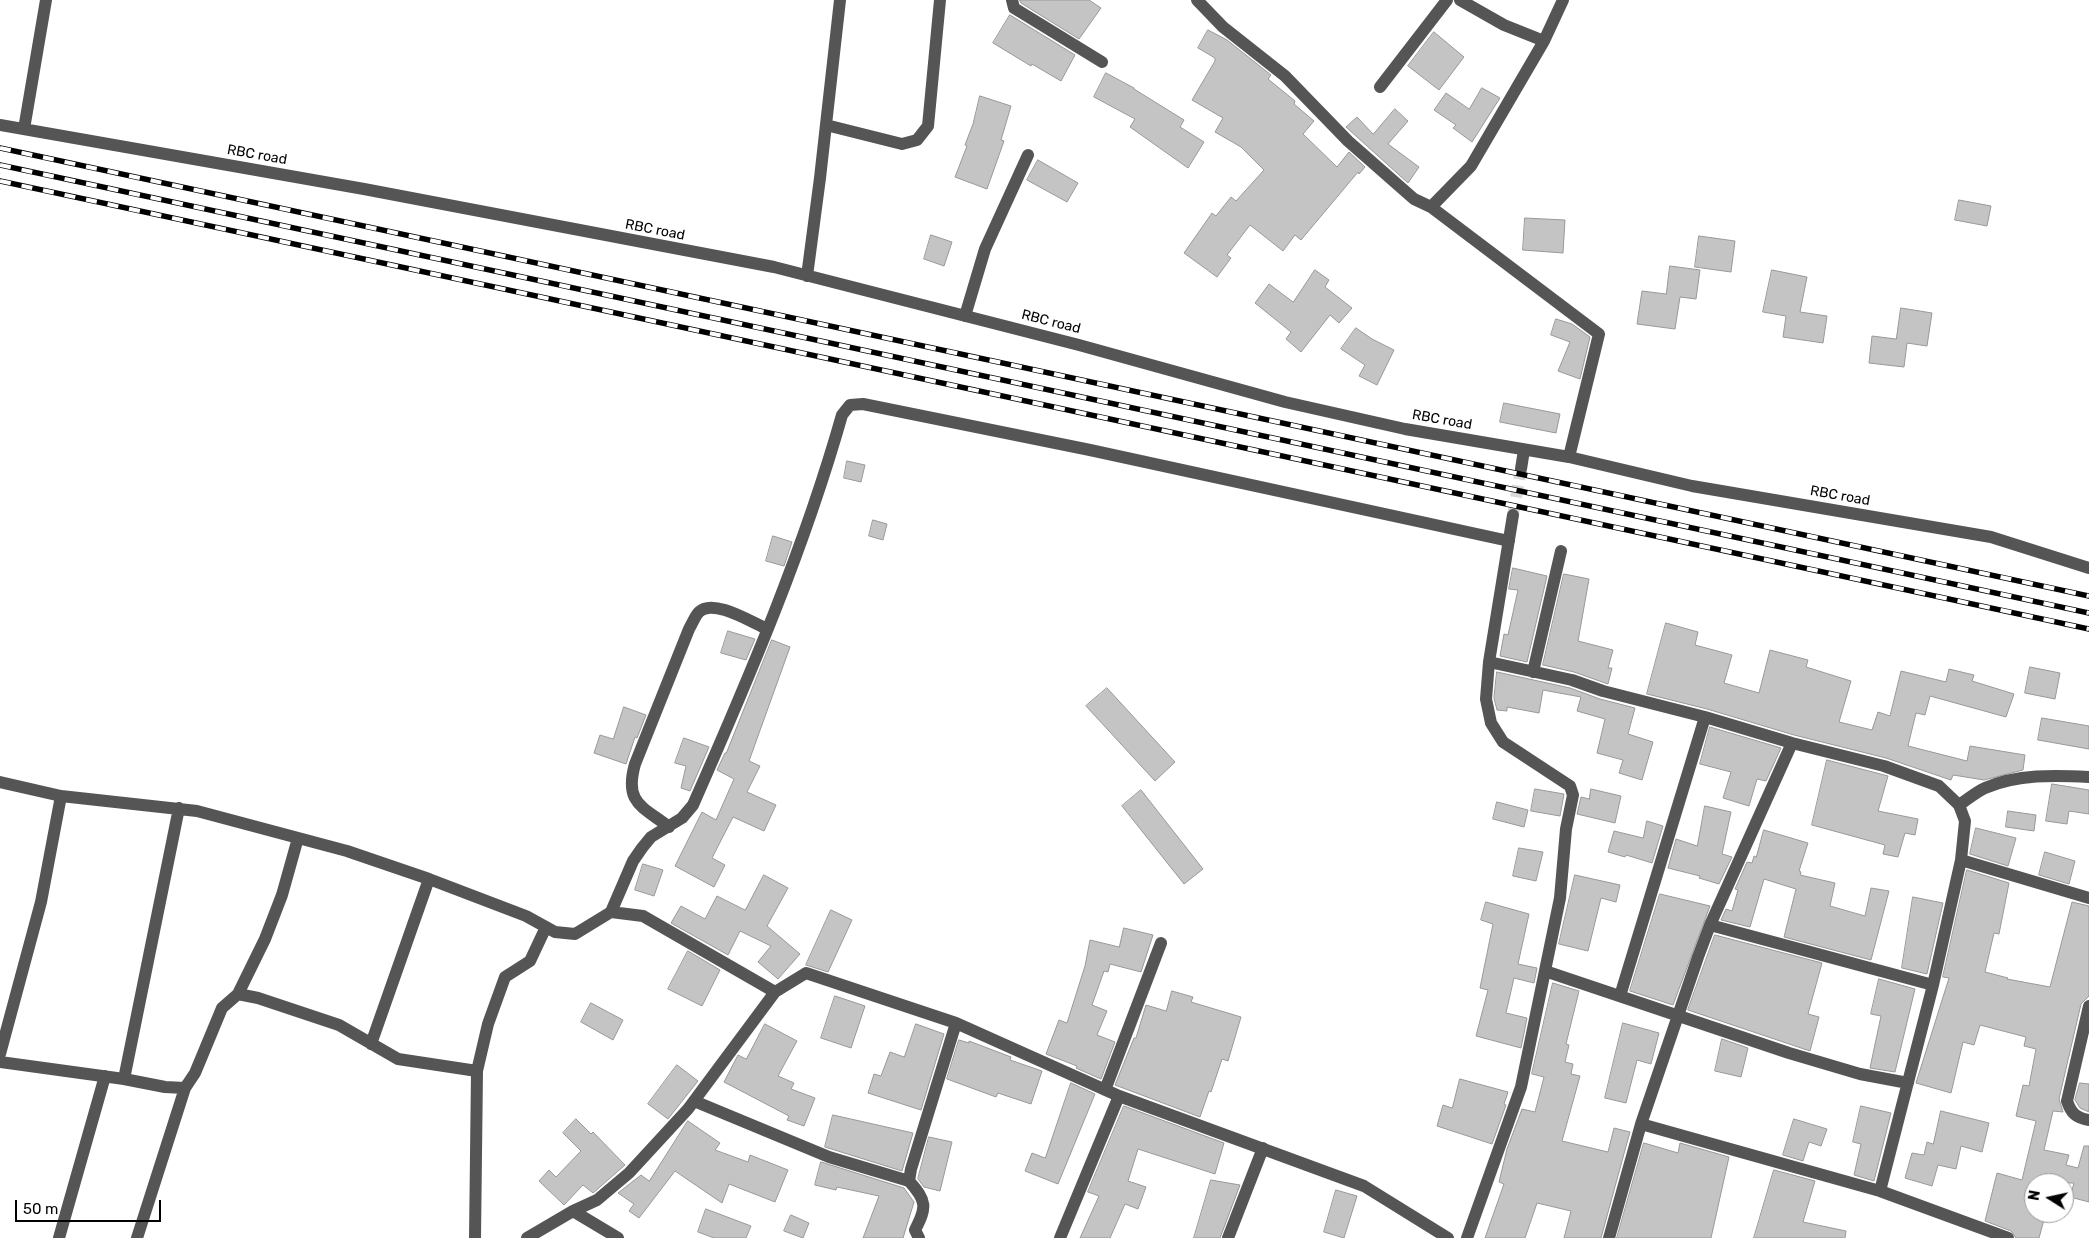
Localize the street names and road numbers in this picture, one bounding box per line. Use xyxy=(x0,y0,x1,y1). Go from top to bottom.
street label: RBC road xyxy=(226,141,288,169)
street label: RBC road xyxy=(624,216,686,244)
street label: RBC road xyxy=(1020,307,1082,337)
street label: RBC road xyxy=(1411,406,1473,434)
street label: RBC road xyxy=(1809,482,1871,510)

